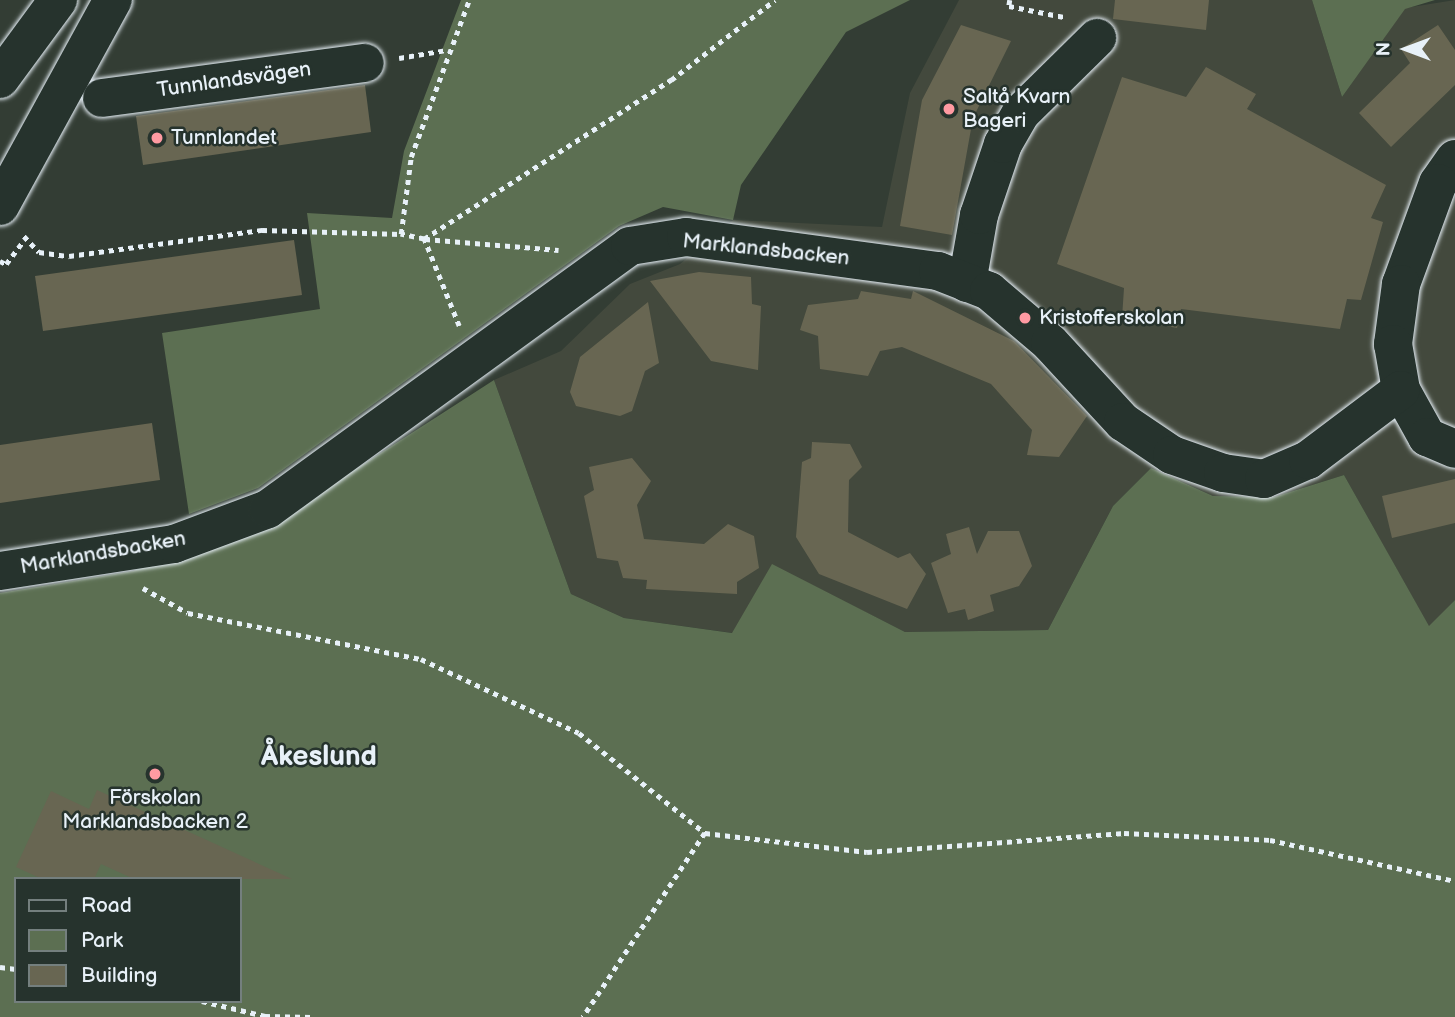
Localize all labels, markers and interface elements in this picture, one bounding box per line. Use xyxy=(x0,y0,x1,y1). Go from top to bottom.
north arrow xyxy=(1371,14,1441,84)
text: N xyxy=(1373,42,1396,56)
street label: Tunnlandsvägen xyxy=(155,57,313,103)
place label: Saltå Kvarn Bageri xyxy=(963,84,1070,134)
marker: Saltå Kvarn Bageri xyxy=(941,101,957,117)
place label: Tunnlandet xyxy=(171,125,277,151)
marker: Tunnlandet xyxy=(149,130,165,146)
street label: Marklandsbacken xyxy=(681,229,851,271)
place label: Kristofferskolan xyxy=(1039,305,1184,331)
marker: Kristofferskolan xyxy=(1017,310,1033,326)
street label: Marklandsbacken xyxy=(18,526,188,580)
district label: Åkeslund xyxy=(261,740,377,774)
marker: Förskolan Marklandsbacken 2 xyxy=(147,766,163,782)
place label: Förskolan Marklandsbacken 2 xyxy=(62,785,248,835)
legend xyxy=(14,877,242,1003)
text: Road xyxy=(81,893,132,918)
text: Park xyxy=(81,928,123,953)
text: Building xyxy=(81,963,157,988)

